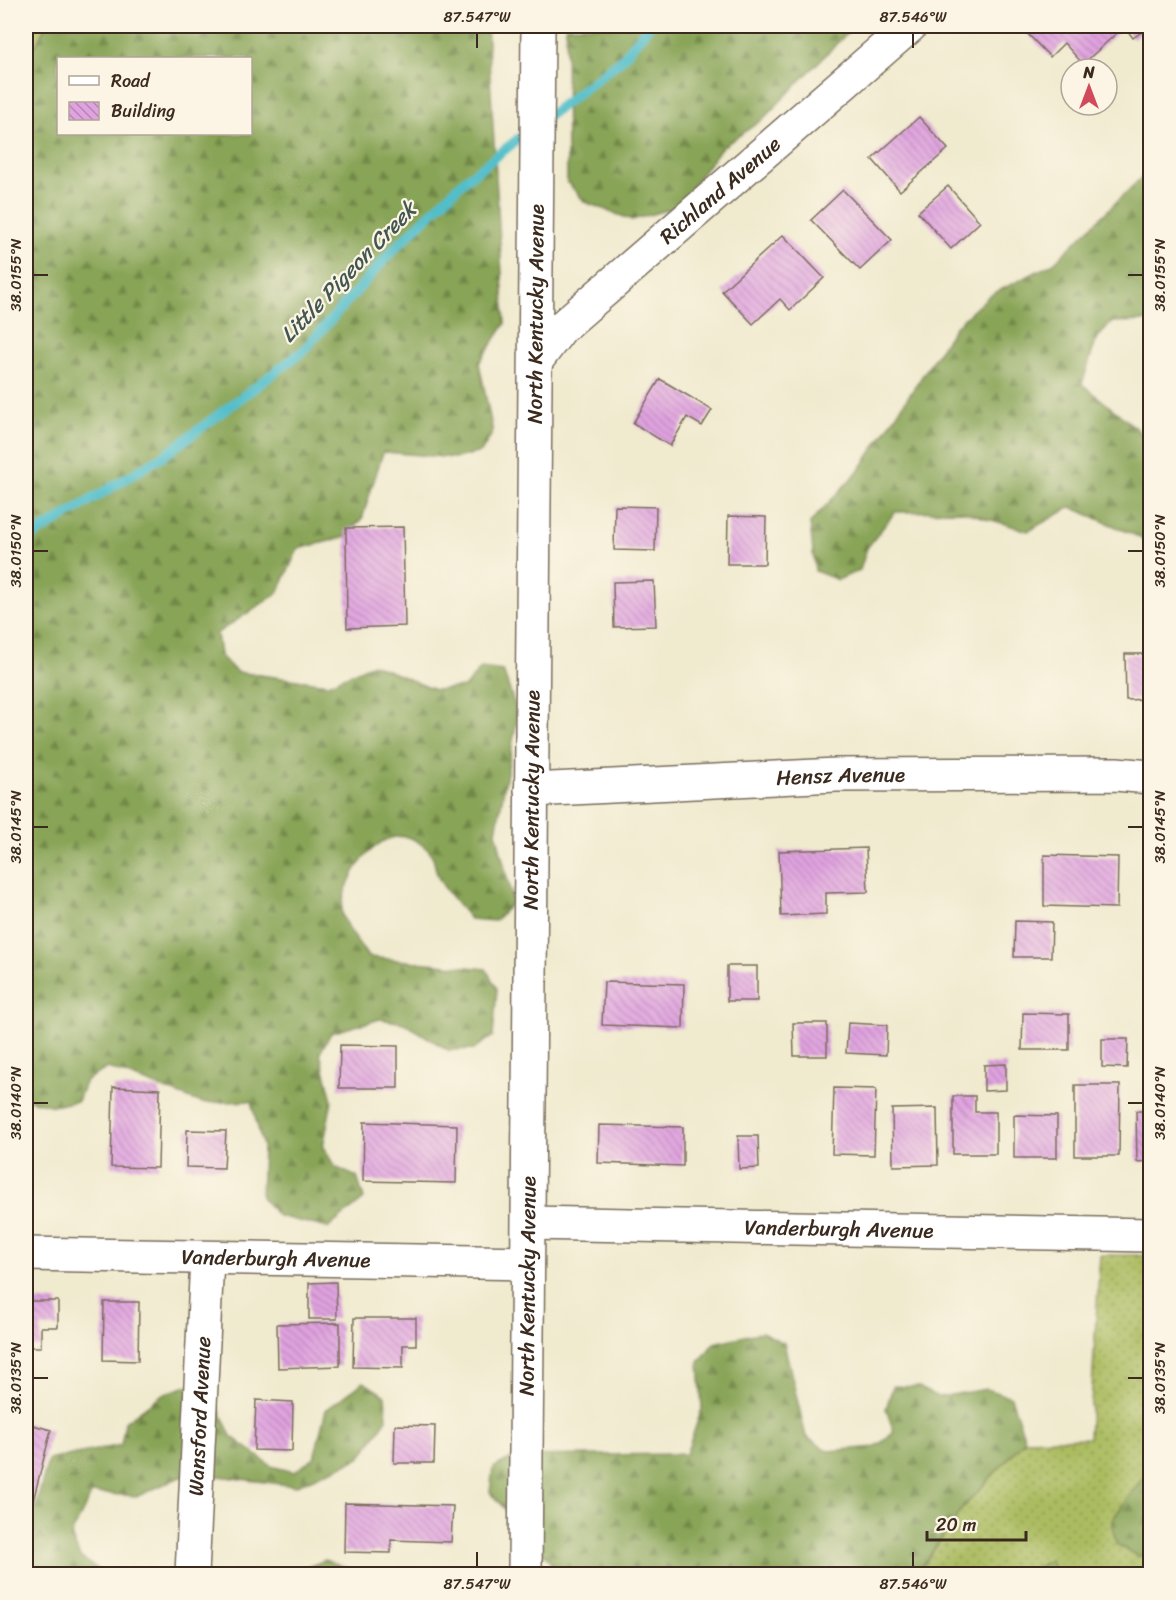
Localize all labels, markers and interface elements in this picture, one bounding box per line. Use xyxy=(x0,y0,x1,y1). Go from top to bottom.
text: 87.547°W xyxy=(443,4,511,30)
text: 87.546°W xyxy=(879,4,947,30)
legend xyxy=(57,57,252,135)
north arrow xyxy=(1059,57,1119,117)
text: N xyxy=(1082,58,1095,87)
text: Road xyxy=(111,65,151,97)
text: Building xyxy=(111,95,175,127)
street label: Richland Avenue xyxy=(651,126,790,254)
water label: Little Pigeon Creek xyxy=(270,190,428,352)
street label: North Kentucky Avenue xyxy=(516,204,556,424)
text: 38.0155°N xyxy=(3,238,29,311)
text: 38.0155°N xyxy=(1147,238,1173,311)
text: 38.0150°N xyxy=(3,514,29,588)
text: 38.0150°N xyxy=(1147,514,1173,588)
street label: North Kentucky Avenue xyxy=(512,690,551,910)
street label: Hensz Avenue xyxy=(775,756,905,797)
text: 38.0145°N xyxy=(3,790,29,864)
text: 38.0145°N xyxy=(1147,790,1173,864)
text: 38.0140°N xyxy=(3,1066,29,1140)
text: 38.0140°N xyxy=(1147,1066,1173,1140)
street label: North Kentucky Avenue xyxy=(507,1176,547,1396)
street label: Vanderburgh Avenue xyxy=(744,1208,934,1250)
street label: Vanderburgh Avenue xyxy=(181,1238,371,1279)
street label: Wansford Avenue xyxy=(177,1335,222,1497)
text: 38.0135°N xyxy=(3,1341,29,1414)
text: 38.0135°N xyxy=(1147,1341,1173,1414)
scale bar xyxy=(927,1504,1026,1542)
text: 20 m xyxy=(936,1509,976,1541)
text: 87.547°W xyxy=(443,1571,511,1597)
text: 87.546°W xyxy=(879,1571,947,1597)

